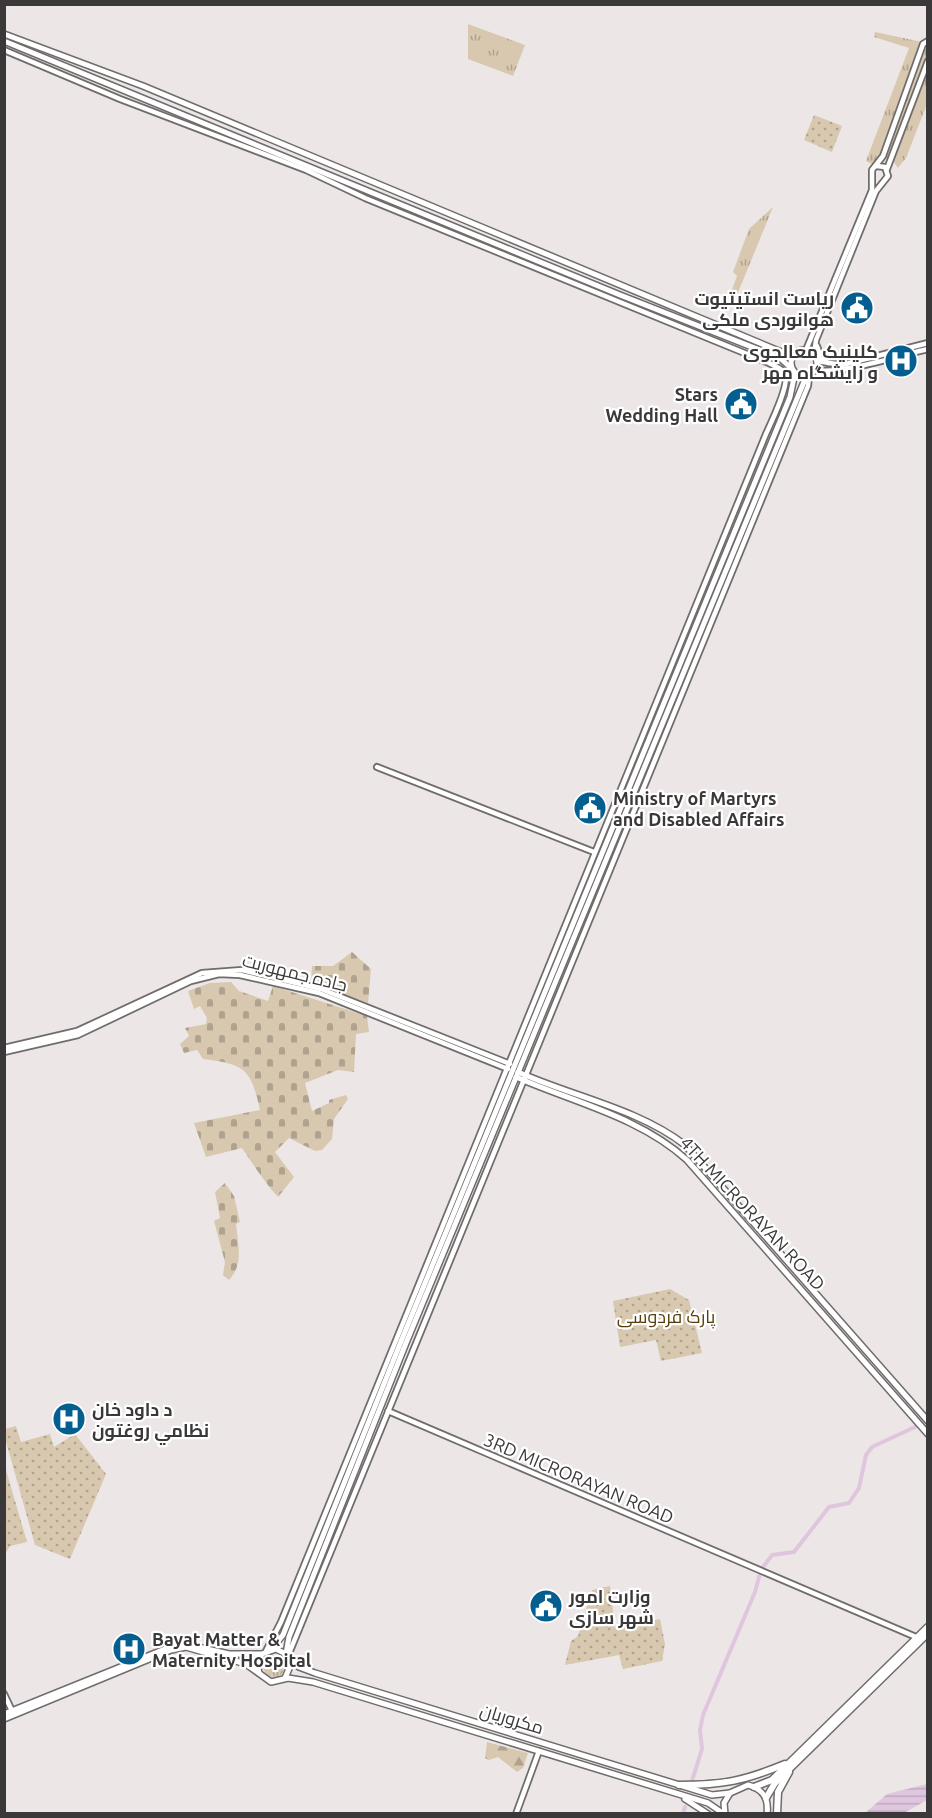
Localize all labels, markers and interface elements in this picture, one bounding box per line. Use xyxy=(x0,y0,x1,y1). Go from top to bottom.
place label: ریاست انستیتیوت هوانوردی ملکی xyxy=(695,288,834,331)
public building icon: ریاست انستیتیوت هوانوردی ملکی xyxy=(839,290,875,326)
place label: کلینیک معالجوی و زایشگاه مهر xyxy=(743,341,878,384)
hospital icon: کلینیک معالجوی و زایشگاه مهر xyxy=(883,343,919,379)
place label: Stars Wedding Hall xyxy=(605,384,719,425)
public building icon: Stars Wedding Hall xyxy=(723,386,759,422)
place label: Ministry of Martyrs and Disabled Affairs xyxy=(613,788,784,829)
public building icon: Ministry of Martyrs and Disabled Affairs xyxy=(572,790,608,826)
street label: جاده جمهوریت xyxy=(240,949,349,997)
street label: 4TH MICRORAYAN ROAD xyxy=(677,1132,829,1294)
park label: پارک فردوسی xyxy=(617,1306,716,1329)
place label: د داود خان نظامي روغتون xyxy=(92,1399,209,1446)
hospital icon: د داود خان نظامي روغتون xyxy=(51,1401,87,1437)
street label: 3RD MICRORAYAN ROAD xyxy=(481,1429,677,1527)
place label: وزارت امور شهر سازی xyxy=(568,1586,654,1629)
public building icon: وزارت امور شهر سازی xyxy=(528,1588,564,1624)
place label: Bayat Matter & Maternity Hospital xyxy=(152,1629,312,1670)
hospital icon: Bayat Matter & Maternity Hospital xyxy=(111,1631,147,1667)
street label: مکروریان xyxy=(477,1699,546,1739)

